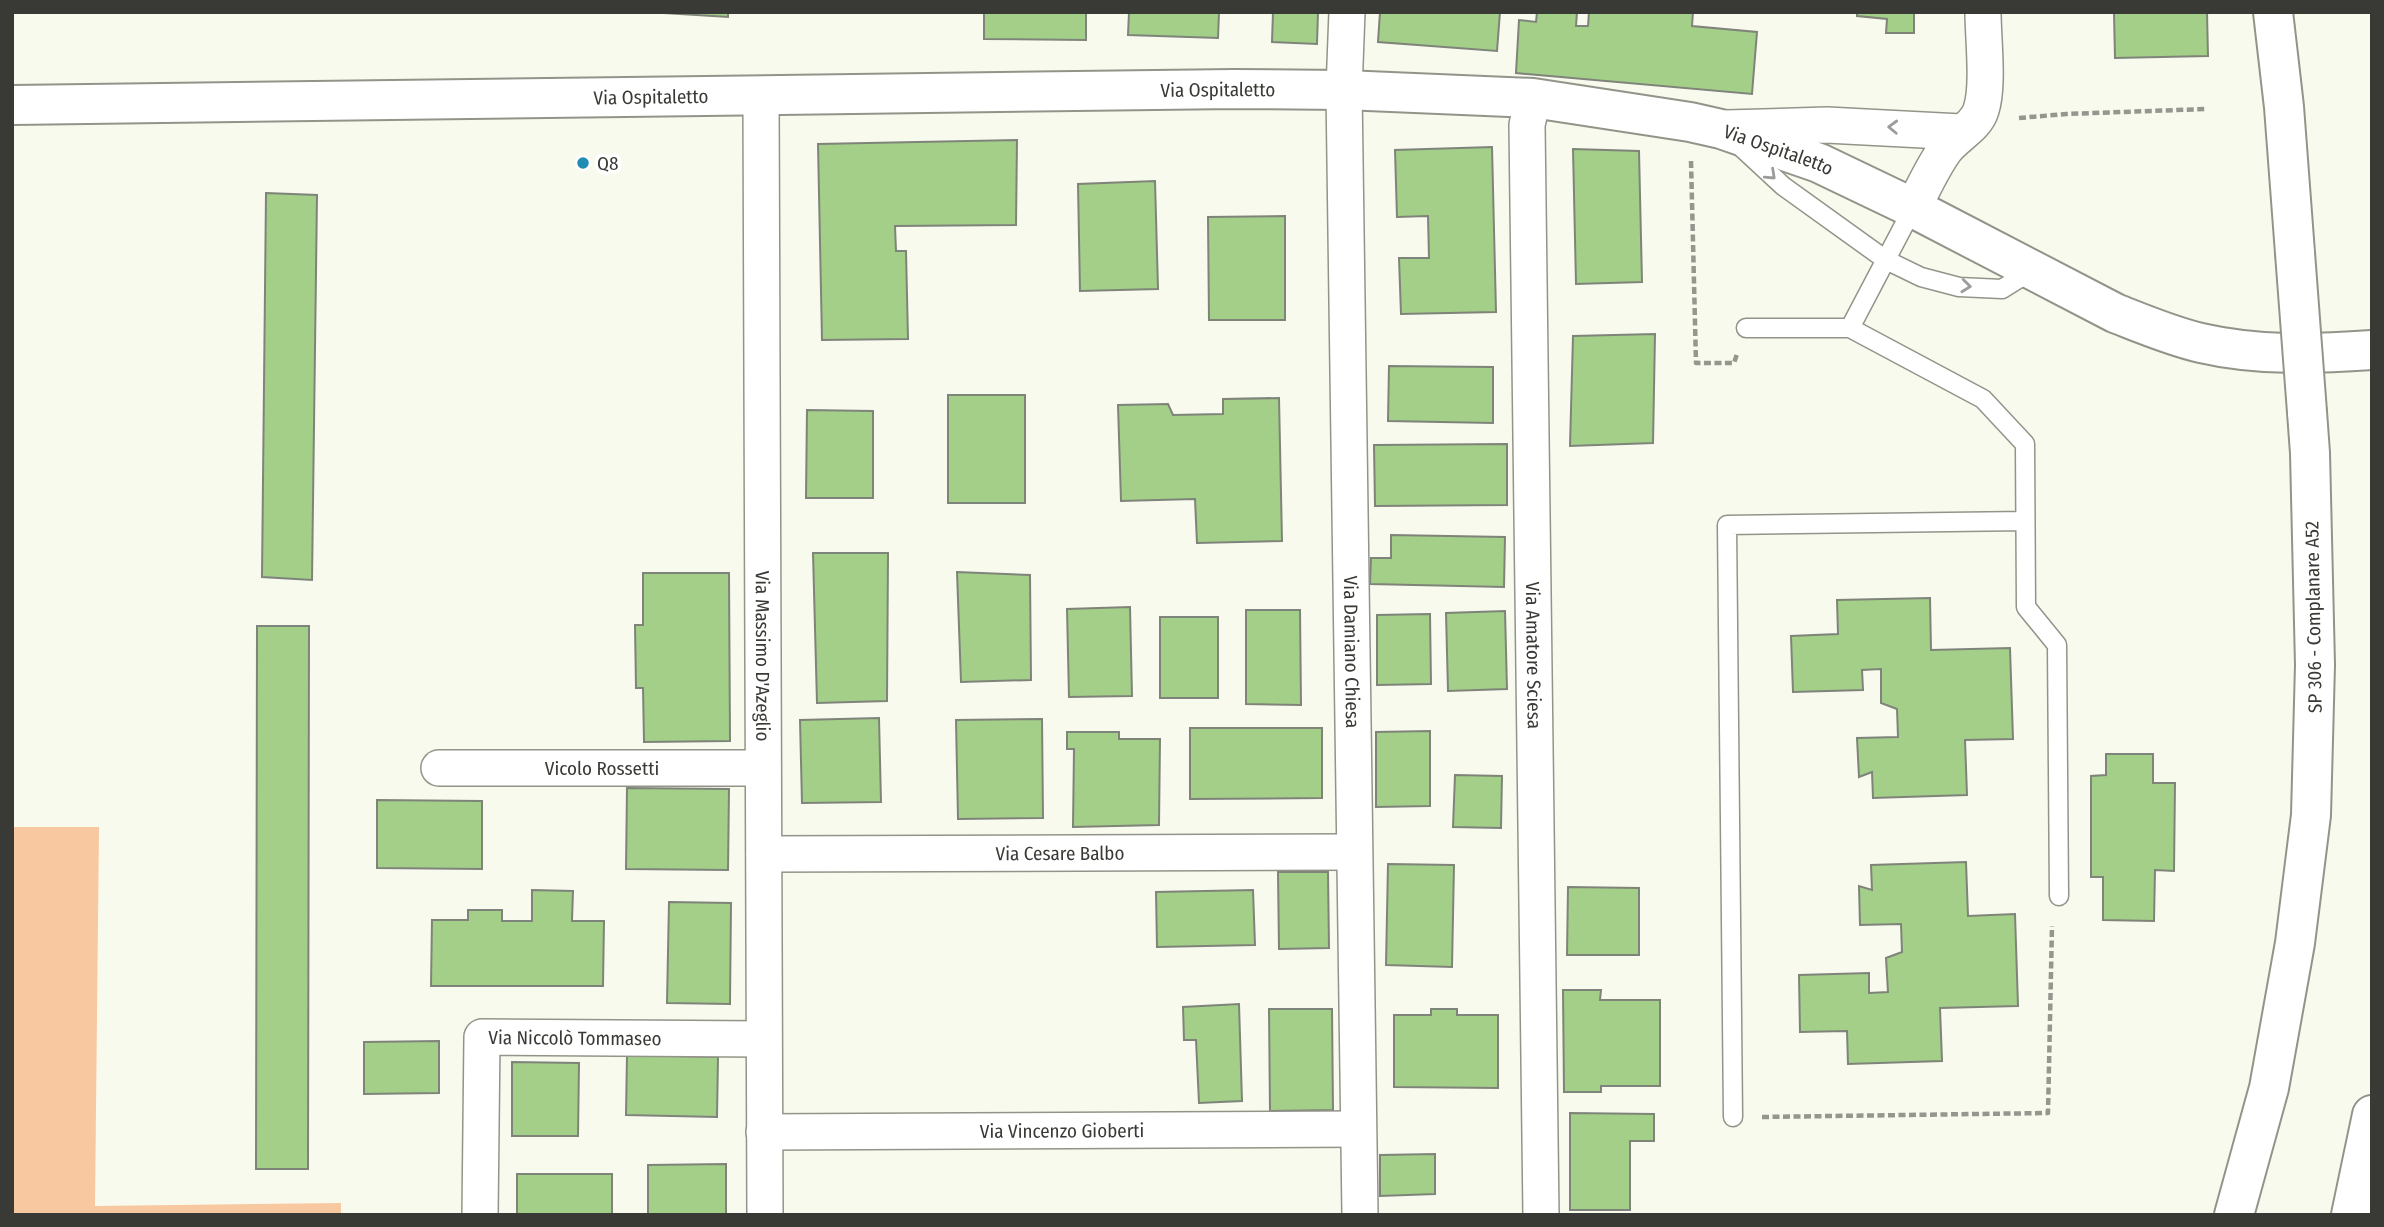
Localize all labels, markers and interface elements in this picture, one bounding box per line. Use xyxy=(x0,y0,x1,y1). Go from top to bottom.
street label: Via Ospitaletto xyxy=(1160,78,1275,102)
street label: Via Ospitaletto xyxy=(593,85,709,109)
street label: Via Ospitaletto xyxy=(1721,120,1837,180)
one-way arrow xyxy=(1887,120,1898,135)
place label: Q8 xyxy=(597,152,618,175)
marker: Q8 xyxy=(575,155,591,171)
one-way arrow xyxy=(1763,167,1776,179)
one-way arrow xyxy=(1960,279,1971,294)
street label: SP 306 - Complanare A52 xyxy=(2300,521,2327,713)
street label: Via Massimo D'Azeglio xyxy=(751,571,774,741)
street label: Via Damiano Chiesa xyxy=(1339,575,1364,728)
street label: Via Amatore Sciesa xyxy=(1521,582,1546,729)
street label: Vicolo Rossetti xyxy=(545,757,659,780)
street label: Via Cesare Balbo xyxy=(996,842,1124,865)
street label: Via Niccolò Tommaseo xyxy=(488,1026,662,1050)
street label: Via Vincenzo Gioberti xyxy=(980,1119,1144,1143)

